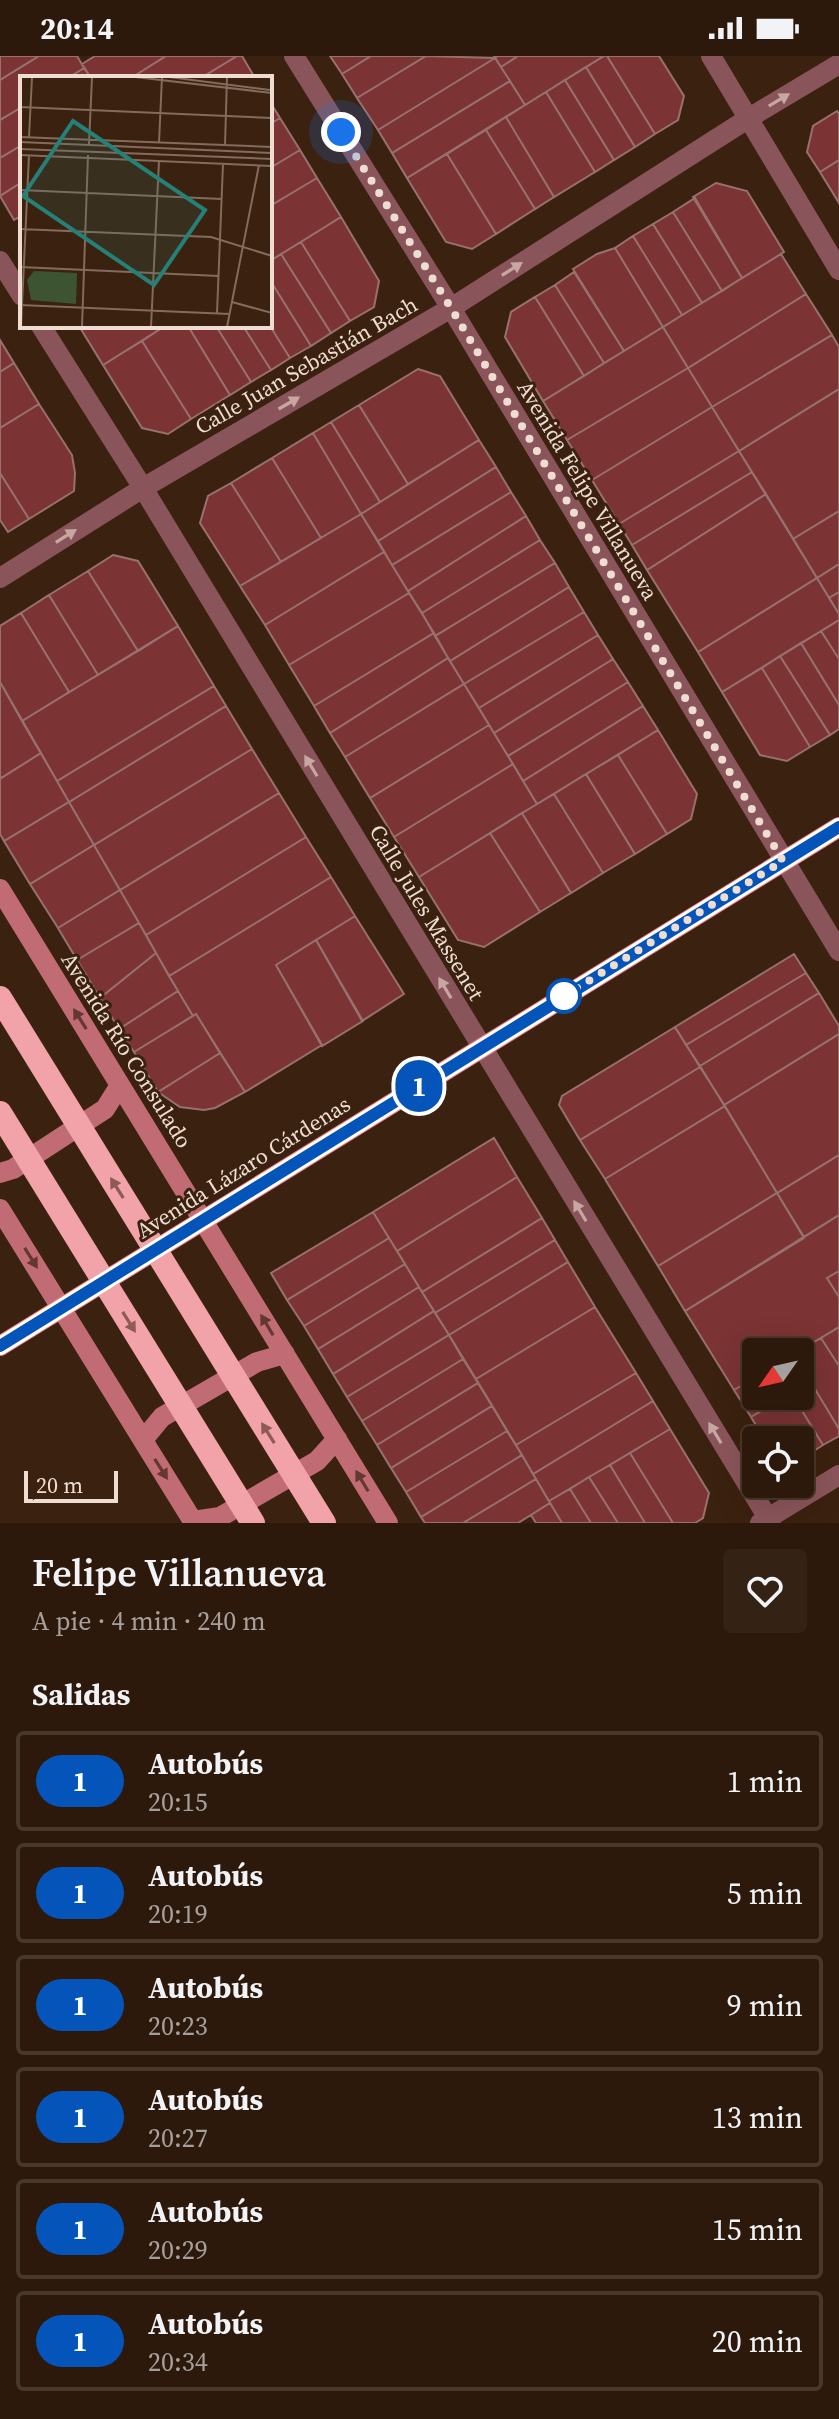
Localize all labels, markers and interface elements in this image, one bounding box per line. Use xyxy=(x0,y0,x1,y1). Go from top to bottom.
text: 20:14 xyxy=(40,8,114,49)
inset map xyxy=(20,76,272,328)
one-way arrow xyxy=(768,93,790,107)
your location xyxy=(321,112,361,152)
one-way arrow xyxy=(501,262,523,277)
street label: Calle Juan Sebastián Bach xyxy=(189,289,423,441)
street label: Avenida Felipe Villanueva xyxy=(510,375,666,606)
one-way arrow xyxy=(278,396,300,410)
one-way arrow xyxy=(55,530,77,544)
one-way arrow xyxy=(304,755,318,777)
street label: Calle Jules Massenet xyxy=(363,819,492,1006)
street label: Avenida Río Consulado xyxy=(55,946,199,1154)
one-way arrow xyxy=(438,977,452,999)
unlabelled marker xyxy=(547,979,581,1013)
one-way arrow xyxy=(73,1008,87,1030)
line badge: 1 xyxy=(393,1060,445,1112)
text: 1 xyxy=(411,1067,427,1105)
street label: Avenida Lázaro Cárdenas xyxy=(130,1089,356,1245)
one-way arrow xyxy=(110,1177,124,1199)
one-way arrow xyxy=(573,1200,587,1222)
one-way arrow xyxy=(23,1247,37,1269)
one-way arrow xyxy=(122,1311,136,1333)
one-way arrow xyxy=(260,1314,274,1336)
north arrow xyxy=(742,1338,814,1410)
map controls xyxy=(742,1338,814,1498)
one-way arrow xyxy=(262,1422,276,1444)
one-way arrow xyxy=(708,1422,722,1444)
button: locate xyxy=(742,1426,814,1498)
one-way arrow xyxy=(154,1458,168,1480)
scale bar xyxy=(24,1467,118,1503)
text: 20 m xyxy=(36,1470,83,1500)
one-way arrow xyxy=(356,1470,370,1492)
text: Felipe Villanueva xyxy=(32,1547,326,1599)
button: heart xyxy=(723,1549,807,1633)
text: A pie · 4 min · 240 m xyxy=(32,1603,266,1639)
text: Salidas xyxy=(32,1674,130,1715)
text: Autobús xyxy=(148,1743,263,1784)
text: 1 min xyxy=(727,1761,803,1802)
text: 1 xyxy=(72,1762,88,1800)
text: 20:15 xyxy=(148,1784,208,1820)
text: Autobús xyxy=(148,1855,263,1896)
text: 5 min xyxy=(727,1873,803,1914)
text: 1 xyxy=(72,1874,88,1912)
text: 20:19 xyxy=(148,1896,208,1932)
text: Autobús xyxy=(148,1967,263,2008)
text: 9 min xyxy=(727,1985,803,2026)
text: 1 xyxy=(72,1986,88,2024)
text: 20:23 xyxy=(148,2008,208,2044)
text: Autobús xyxy=(148,2079,263,2120)
text: 13 min xyxy=(712,2097,803,2138)
text: 1 xyxy=(72,2098,88,2136)
text: 20:27 xyxy=(148,2120,208,2156)
text: Autobús xyxy=(148,2191,263,2232)
text: 15 min xyxy=(712,2209,803,2250)
text: 1 xyxy=(72,2210,88,2248)
text: 20:29 xyxy=(148,2232,208,2268)
text: Autobús xyxy=(148,2303,263,2344)
text: 20 min xyxy=(712,2321,803,2362)
text: 1 xyxy=(72,2322,88,2360)
text: 20:34 xyxy=(148,2344,208,2380)

